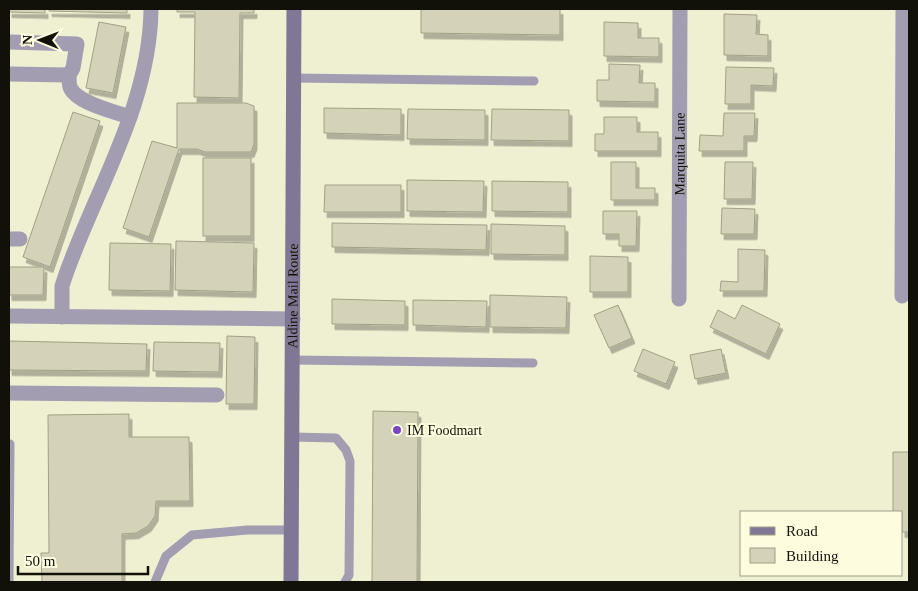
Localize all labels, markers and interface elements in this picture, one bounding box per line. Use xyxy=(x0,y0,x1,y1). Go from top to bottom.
north arrow xyxy=(15,15,65,65)
text: N xyxy=(20,35,35,45)
street label: Marquita Lane xyxy=(672,113,688,195)
street label: Aldine Mail Route xyxy=(285,243,301,349)
place label: IM Foodmart xyxy=(407,423,482,438)
marker: IM Foodmart xyxy=(391,424,403,436)
legend xyxy=(740,511,903,576)
text: Road xyxy=(786,523,818,539)
scale bar xyxy=(18,544,148,576)
text: Building xyxy=(786,548,839,564)
text: 50 m xyxy=(25,553,56,569)

